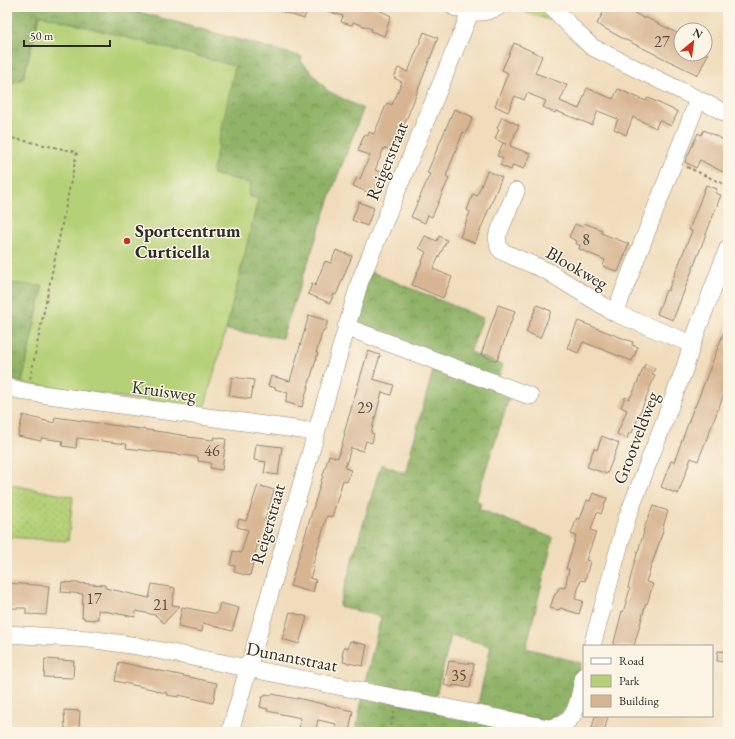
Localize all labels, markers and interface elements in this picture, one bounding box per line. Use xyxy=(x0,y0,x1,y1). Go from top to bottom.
scale bar xyxy=(24,22,110,48)
north arrow xyxy=(673,22,713,62)
text: N xyxy=(691,25,705,42)
text: 50 m xyxy=(30,28,54,44)
house number: 27 xyxy=(654,31,670,52)
street label: Reigerstraat xyxy=(360,118,413,203)
place label: Sportcentrum Curticella xyxy=(135,219,241,263)
house number: 8 xyxy=(582,229,590,250)
marker: Sportcentrum Curticella xyxy=(122,236,132,246)
street label: Blookweg xyxy=(542,241,612,295)
street label: Kruisweg xyxy=(130,375,198,406)
street label: Grootveldweg xyxy=(607,388,664,487)
house number: 29 xyxy=(357,397,373,418)
house number: 46 xyxy=(204,440,220,461)
street label: Reigerstraat xyxy=(245,481,290,567)
house number: 17 xyxy=(86,588,102,609)
house number: 21 xyxy=(153,594,169,615)
street label: Dunantstraat xyxy=(245,636,340,677)
legend xyxy=(583,645,713,717)
text: Road xyxy=(619,653,645,669)
house number: 35 xyxy=(451,665,467,686)
text: Park xyxy=(619,673,640,689)
text: Building xyxy=(619,693,660,709)

